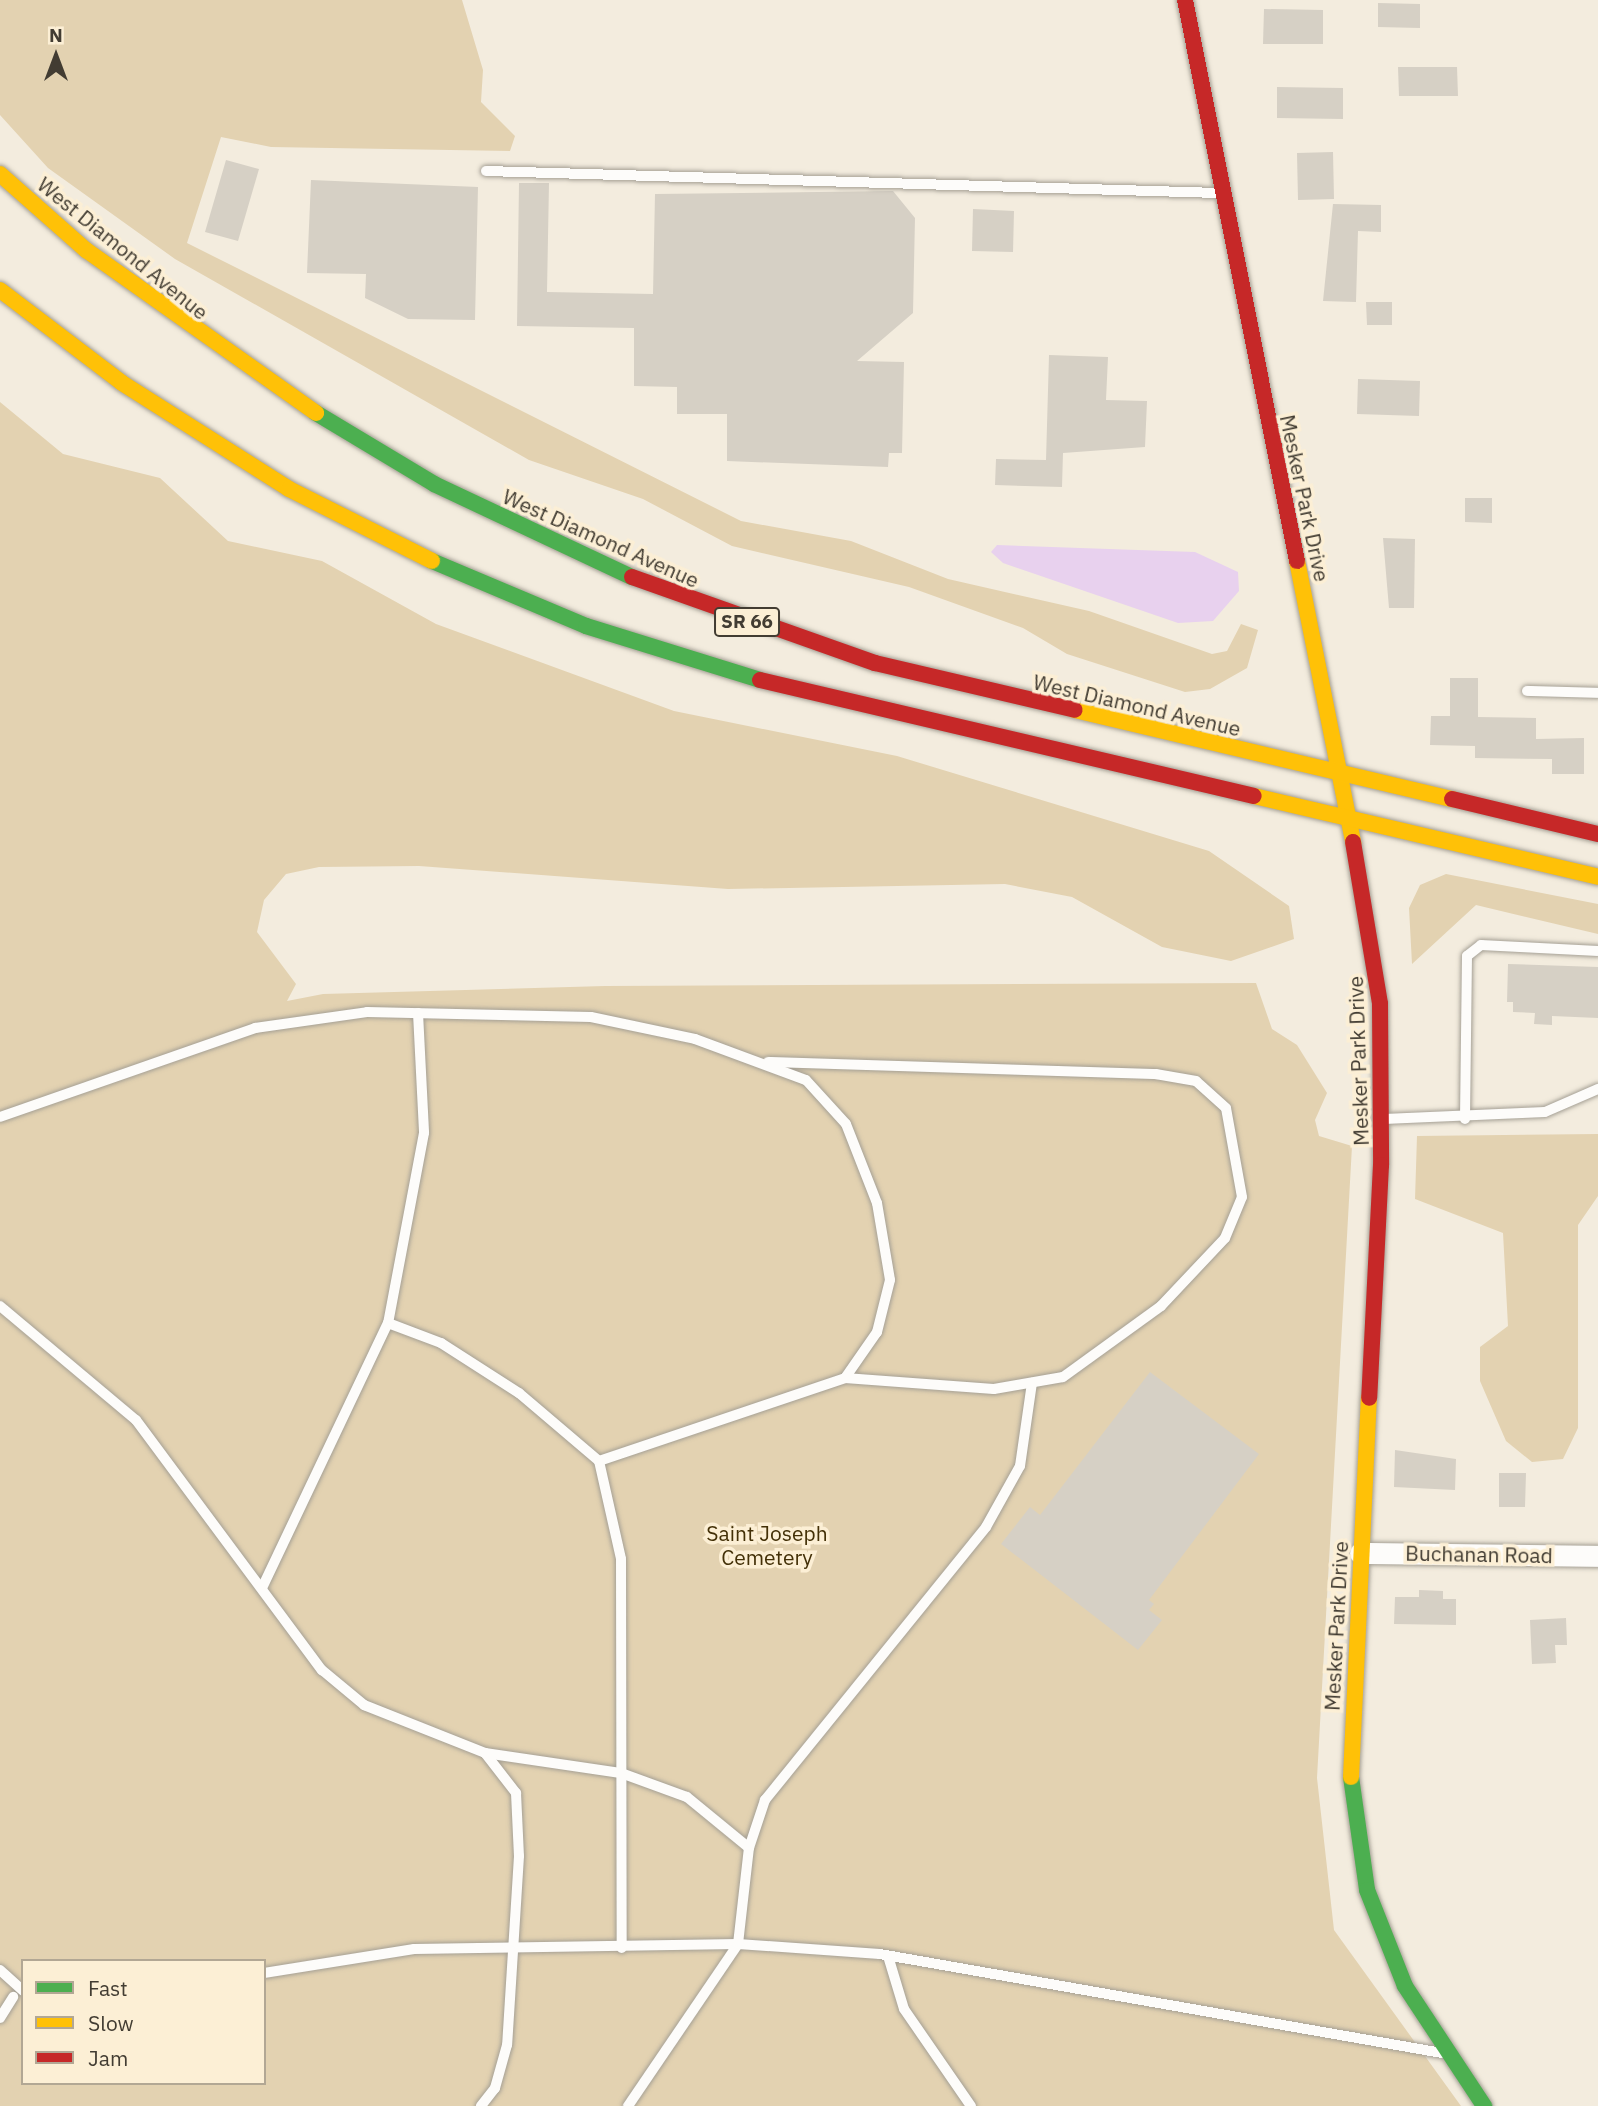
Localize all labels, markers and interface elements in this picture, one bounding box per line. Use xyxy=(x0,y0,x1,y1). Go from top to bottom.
north arrow xyxy=(21,21,91,91)
text: N xyxy=(49,23,63,47)
street label: West Diamond Avenue xyxy=(33,171,213,325)
street label: Mesker Park Drive xyxy=(1275,412,1335,584)
street label: West Diamond Avenue xyxy=(499,483,703,593)
road number: SR 66 xyxy=(714,607,780,638)
street label: West Diamond Avenue xyxy=(1031,669,1243,741)
street label: Mesker Park Drive xyxy=(1342,976,1374,1146)
park label: Saint Joseph Cemetery xyxy=(706,1520,828,1570)
street label: Buchanan Road xyxy=(1405,1540,1553,1568)
street label: Mesker Park Drive xyxy=(1319,1541,1353,1711)
legend xyxy=(21,1959,266,2085)
text: Fast xyxy=(88,1974,128,2002)
text: Slow xyxy=(88,2009,134,2037)
text: Jam xyxy=(88,2044,128,2072)

